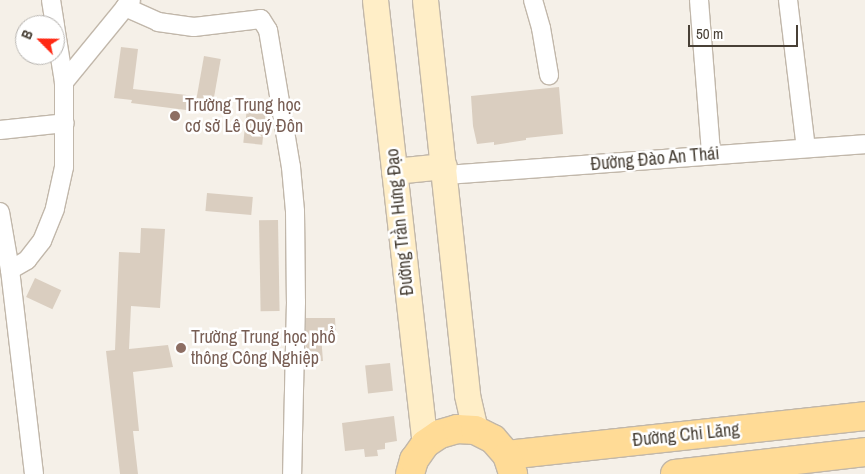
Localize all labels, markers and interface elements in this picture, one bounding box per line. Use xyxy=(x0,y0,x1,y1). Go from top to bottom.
north arrow xyxy=(15,15,65,65)
scale bar xyxy=(690,15,800,47)
text: 50 m xyxy=(696,23,723,44)
text: B xyxy=(17,27,37,42)
place label: Trường Trung học cơ sở Lê Quý Đôn xyxy=(185,95,303,138)
marker: Trường Trung học cơ sở Lê Quý Đôn xyxy=(169,110,181,122)
street label: Đường Đào An Thái xyxy=(589,143,721,175)
street label: Đường Trần Hưng Đạo xyxy=(382,147,418,297)
place label: Trường Trung học phổ thông Công Nghiệp xyxy=(191,327,336,369)
marker: Trường Trung học phổ thông Công Nghiệp xyxy=(175,342,187,354)
street label: Đường Chi Lăng xyxy=(631,419,741,451)

